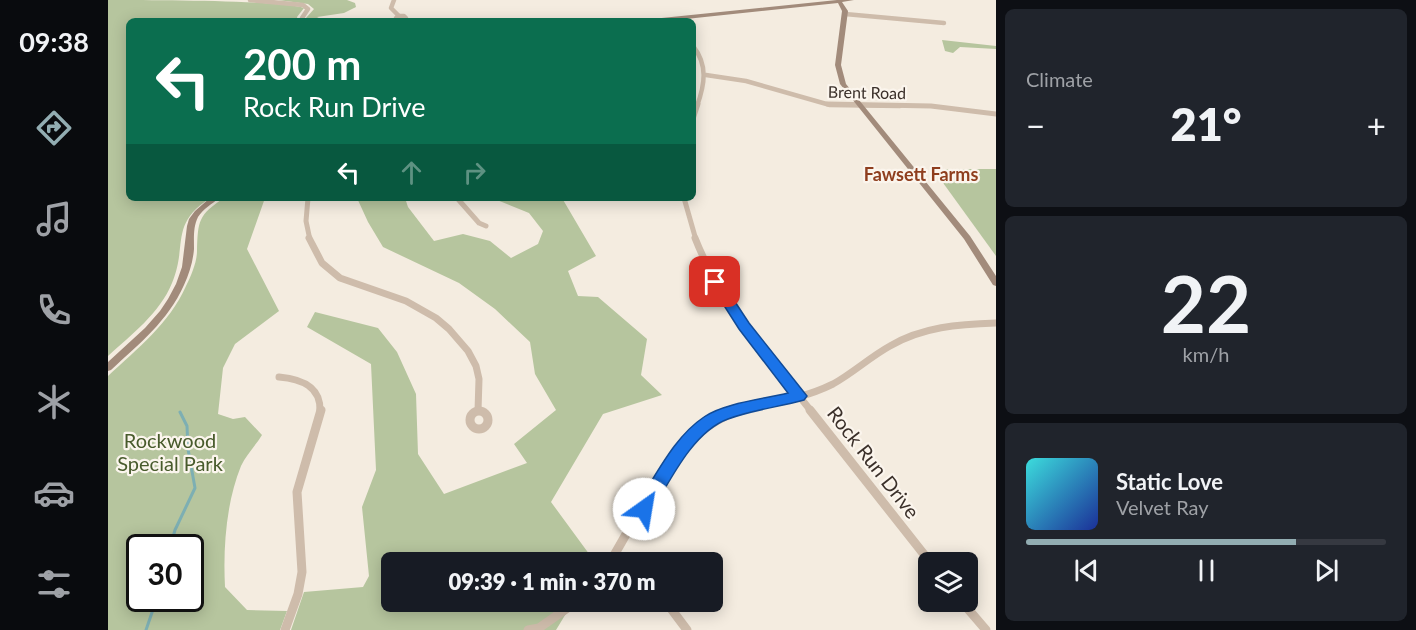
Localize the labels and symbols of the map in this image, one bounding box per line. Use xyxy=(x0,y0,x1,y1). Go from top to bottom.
street label: Brent Road xyxy=(828,82,906,102)
district label: Fawsett Farms xyxy=(864,163,978,185)
pin xyxy=(689,256,740,307)
street label: Rock Run Drive xyxy=(823,401,925,523)
park label: Rockwood Special Park xyxy=(117,428,224,475)
position arrow xyxy=(612,477,676,541)
speed limit sign: 30 xyxy=(126,534,204,612)

